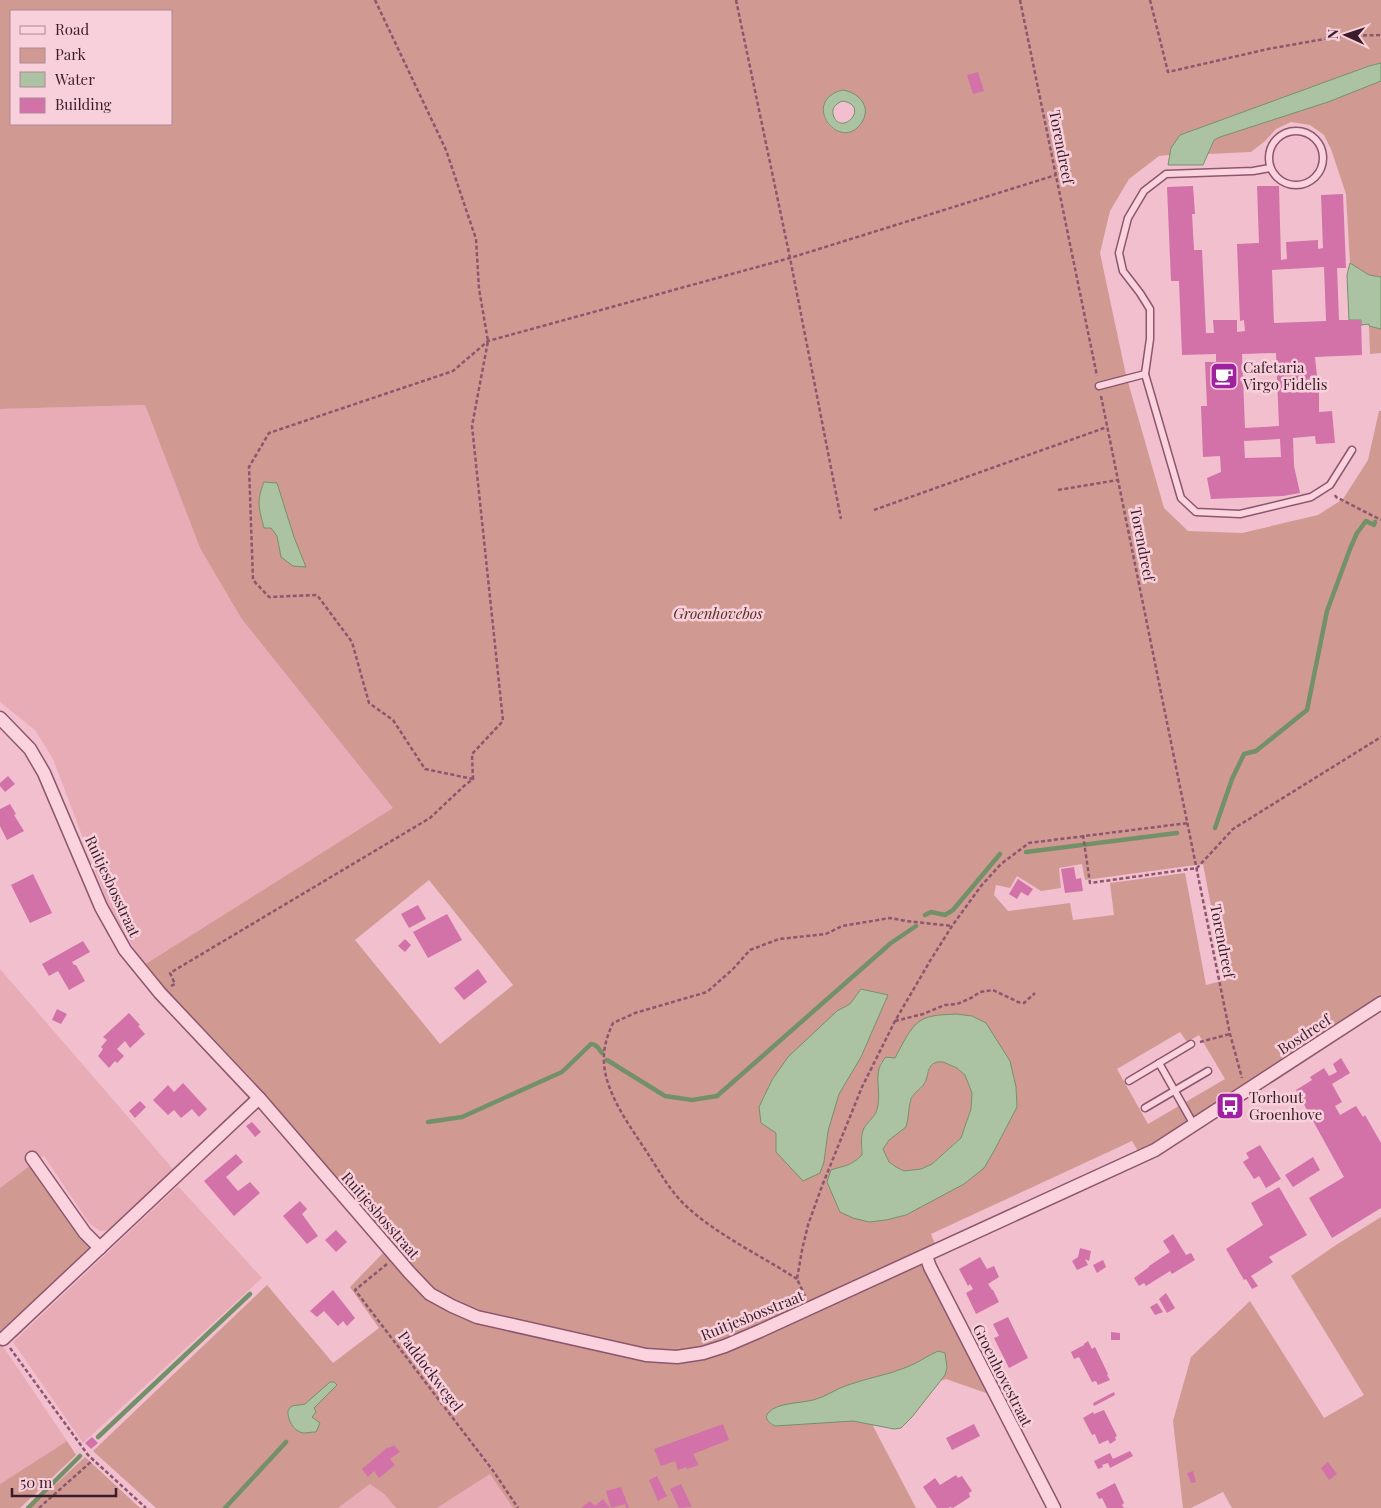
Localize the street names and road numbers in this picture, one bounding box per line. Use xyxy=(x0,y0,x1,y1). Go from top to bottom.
street label: Torendreef xyxy=(1045,108,1079,187)
street label: Torendreef xyxy=(1126,505,1160,584)
street label: Ruitjesbosstraat xyxy=(81,832,145,940)
street label: Torendreef xyxy=(1206,902,1240,981)
street label: Bosdreef xyxy=(1274,1009,1335,1059)
street label: Ruitjesbosstraat xyxy=(338,1167,425,1263)
street label: Ruitjesbosstraat xyxy=(698,1285,807,1345)
street label: Groenhovestraat xyxy=(969,1320,1038,1430)
street label: Paddockwegel xyxy=(394,1327,468,1415)

